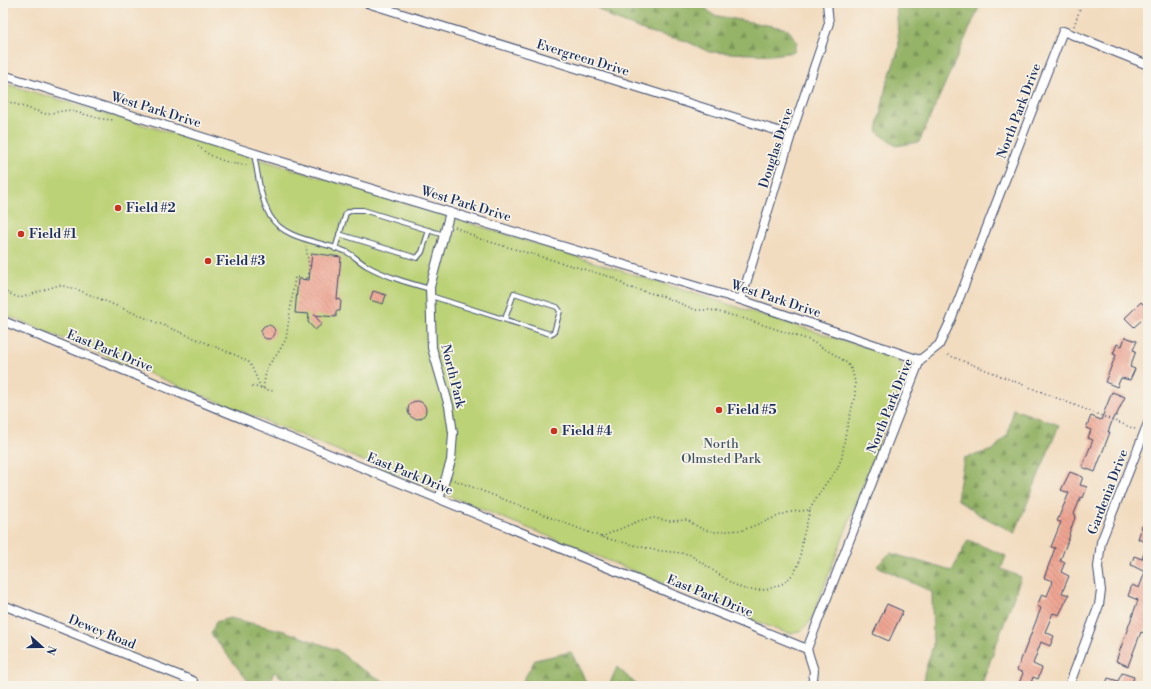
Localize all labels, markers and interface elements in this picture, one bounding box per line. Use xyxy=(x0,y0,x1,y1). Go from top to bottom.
street label: Evergreen Drive xyxy=(535,36,632,80)
street label: North Park Drive xyxy=(993,61,1045,161)
street label: West Park Drive xyxy=(108,88,203,131)
street label: Douglas Drive xyxy=(755,105,797,190)
street label: West Park Drive xyxy=(418,182,513,225)
place label: Field #2 xyxy=(126,200,176,216)
marker: Field #2 xyxy=(113,203,123,213)
place label: Field #1 xyxy=(29,226,78,242)
marker: Field #1 xyxy=(16,229,26,239)
place label: Field #3 xyxy=(216,253,266,269)
marker: Field #3 xyxy=(203,256,213,266)
street label: West Park Drive xyxy=(728,277,823,321)
street label: East Park Drive xyxy=(65,326,156,376)
street label: North Park xyxy=(437,343,469,411)
street label: North Park Drive xyxy=(864,356,916,456)
place label: Field #5 xyxy=(727,402,777,418)
marker: Field #5 xyxy=(714,405,724,415)
place label: Field #4 xyxy=(562,423,613,439)
marker: Field #4 xyxy=(549,426,559,436)
park label: North Olmsted Park xyxy=(681,436,762,467)
street label: Gardenia Drive xyxy=(1084,447,1132,537)
street label: East Park Drive xyxy=(365,449,456,499)
street label: East Park Drive xyxy=(665,571,756,621)
street label: Dewey Road xyxy=(66,611,139,653)
north arrow xyxy=(22,627,62,667)
text: N xyxy=(42,644,58,657)

